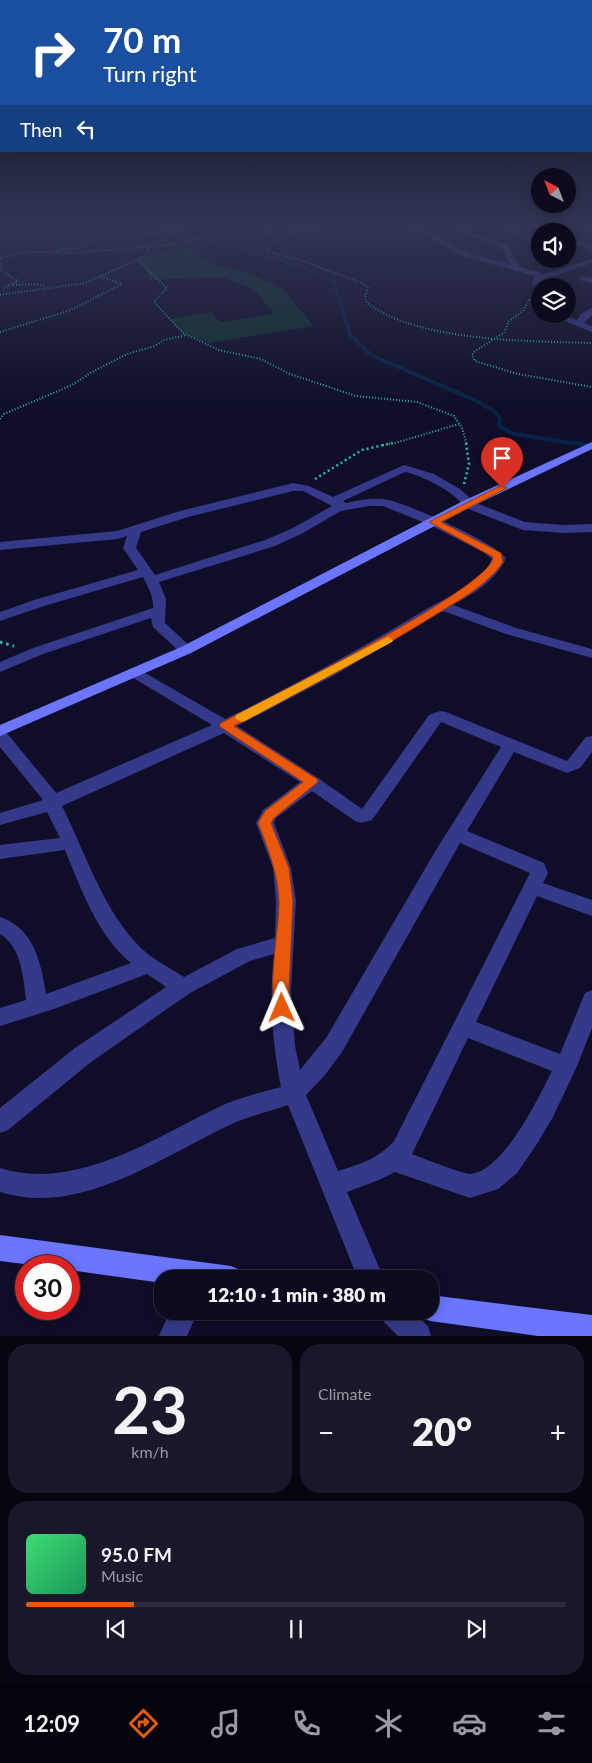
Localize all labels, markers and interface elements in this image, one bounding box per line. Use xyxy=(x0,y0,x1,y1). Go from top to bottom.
text: 70 m xyxy=(103,18,181,60)
icon: right xyxy=(20,20,85,85)
text: Turn right xyxy=(103,60,197,87)
icon: left xyxy=(72,115,100,143)
text: Then xyxy=(20,118,62,141)
north arrow xyxy=(531,168,576,212)
map controls xyxy=(531,168,576,323)
button: sound xyxy=(531,223,576,268)
button: layers xyxy=(531,278,576,323)
pin xyxy=(481,437,523,488)
icon: arrive xyxy=(488,444,516,472)
position arrow xyxy=(255,981,307,1033)
speed limit sign: 30 xyxy=(15,1255,80,1320)
text: 12:10 · 1 min · 380 m xyxy=(207,1283,386,1306)
text: 23 xyxy=(112,1370,188,1448)
text: Climate xyxy=(318,1384,371,1403)
text: 20° xyxy=(412,1408,472,1454)
text: − xyxy=(318,1415,334,1449)
text: + xyxy=(550,1415,566,1449)
text: km/h xyxy=(131,1442,169,1461)
text: 95.0 FM xyxy=(101,1543,172,1566)
text: Music xyxy=(101,1566,143,1585)
icon: previous xyxy=(102,1615,130,1643)
icon: pause xyxy=(282,1615,310,1643)
icon: next xyxy=(462,1615,490,1643)
icon: directions xyxy=(126,1706,161,1741)
icon: music xyxy=(208,1706,243,1741)
icon: phone xyxy=(289,1706,324,1741)
icon: climate xyxy=(371,1706,406,1741)
icon: car xyxy=(452,1706,487,1741)
icon: filters xyxy=(534,1706,569,1741)
text: 12:09 xyxy=(23,1710,80,1737)

